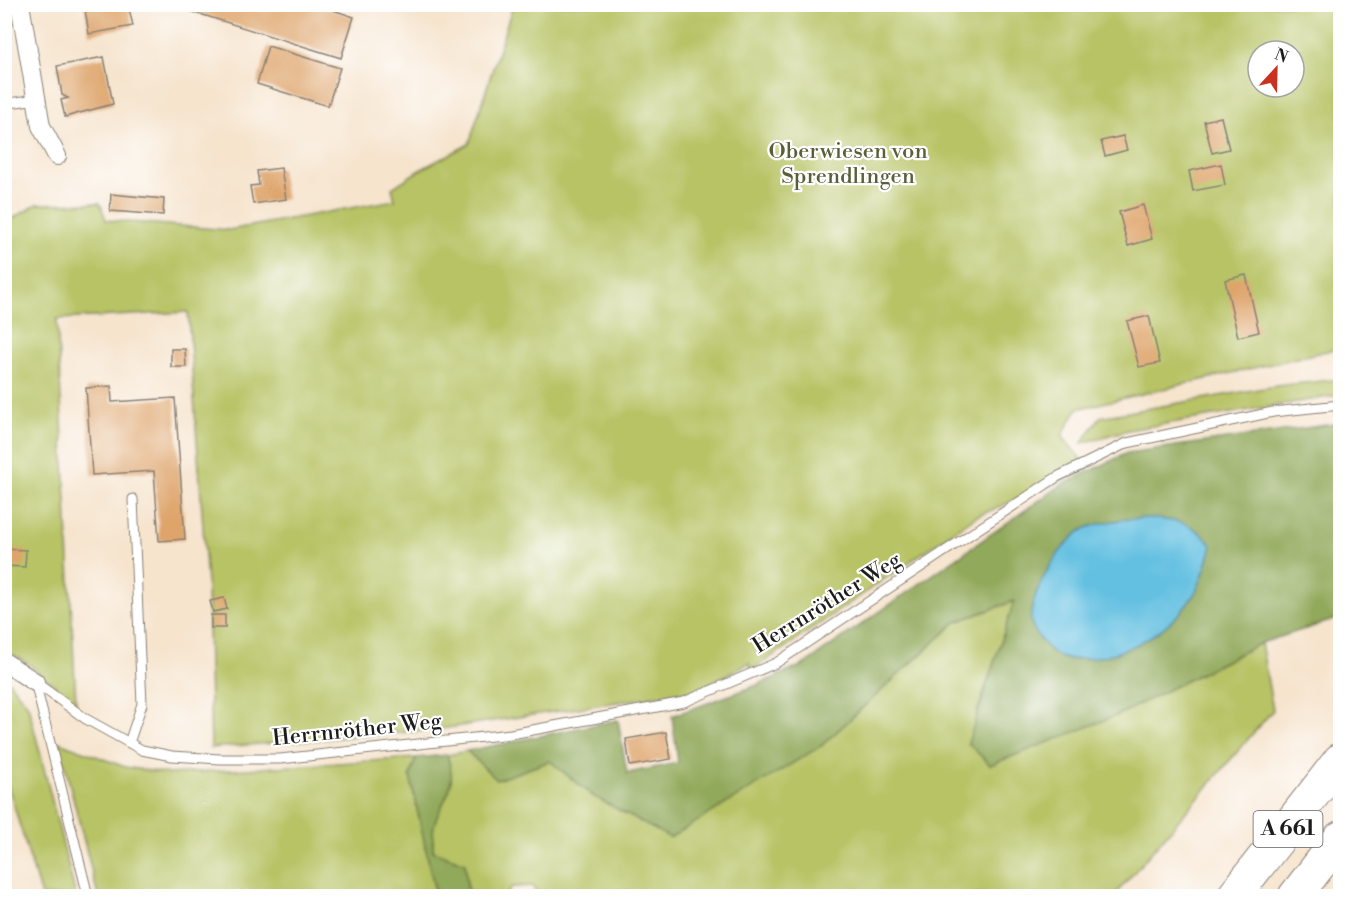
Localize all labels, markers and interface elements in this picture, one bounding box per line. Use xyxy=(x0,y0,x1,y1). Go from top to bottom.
north arrow xyxy=(1246,39,1306,99)
text: N xyxy=(1272,44,1291,68)
park label: Oberwiesen von Sprendlingen xyxy=(769,138,928,190)
street label: Herrnröther Weg xyxy=(748,546,907,660)
street label: Herrnröther Weg xyxy=(271,708,444,752)
road number: A 661 xyxy=(1254,811,1322,847)

